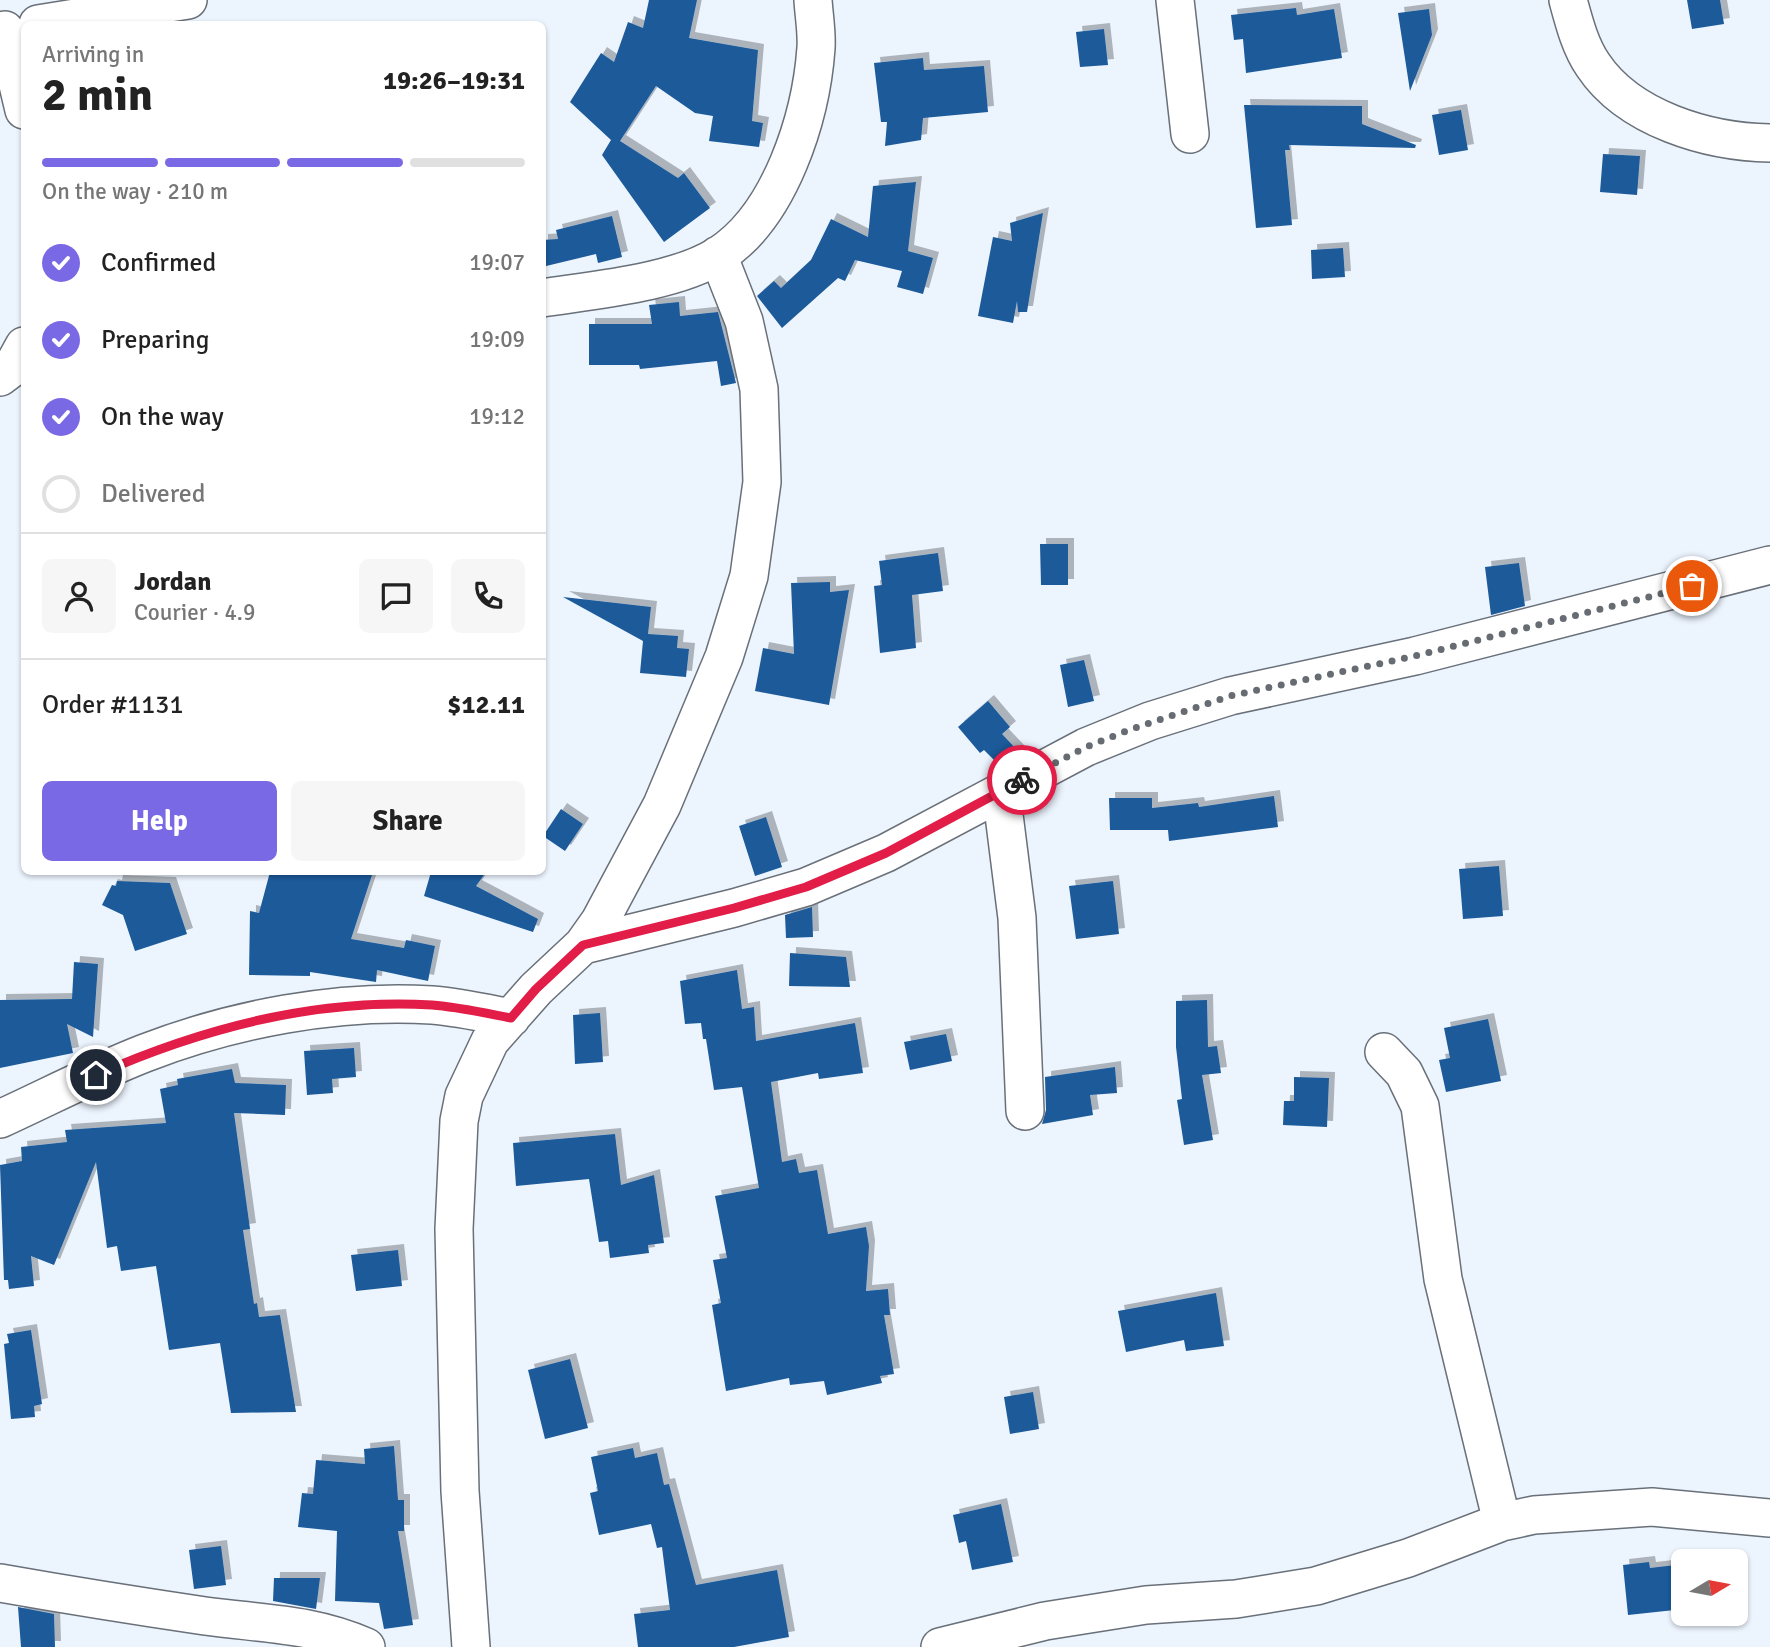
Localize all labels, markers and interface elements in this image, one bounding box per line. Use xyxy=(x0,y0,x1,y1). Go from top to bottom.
text: Arriving in xyxy=(42,40,144,69)
text: 19:26–19:31 xyxy=(383,65,525,97)
text: 2 min xyxy=(42,67,153,123)
text: On the way · 210 m xyxy=(42,177,228,206)
icon: check xyxy=(42,244,80,282)
text: Confirmed xyxy=(101,247,216,279)
text: 19:07 xyxy=(469,248,525,277)
icon: check xyxy=(42,321,80,359)
text: Preparing xyxy=(101,324,209,356)
text: 19:09 xyxy=(469,325,525,354)
icon: check xyxy=(42,398,80,436)
text: On the way xyxy=(101,401,224,433)
text: 19:12 xyxy=(469,402,525,431)
text: Delivered xyxy=(101,478,206,510)
pin xyxy=(1662,556,1722,616)
button: person xyxy=(42,559,116,633)
button: chat xyxy=(359,559,433,633)
button: phone xyxy=(451,559,525,633)
text: Jordan xyxy=(134,566,211,598)
icon: bag xyxy=(1673,567,1711,605)
text: Courier · 4.9 xyxy=(134,598,255,627)
text: Order #1131 xyxy=(42,689,183,721)
text: $12.11 xyxy=(447,689,525,721)
courier xyxy=(987,745,1057,815)
icon: bike xyxy=(1003,761,1041,799)
button: Help xyxy=(42,781,277,861)
button: Share xyxy=(291,781,525,861)
pin xyxy=(66,1045,126,1105)
icon: home xyxy=(77,1056,115,1094)
north arrow xyxy=(1671,1549,1748,1626)
map controls xyxy=(1671,1549,1748,1626)

